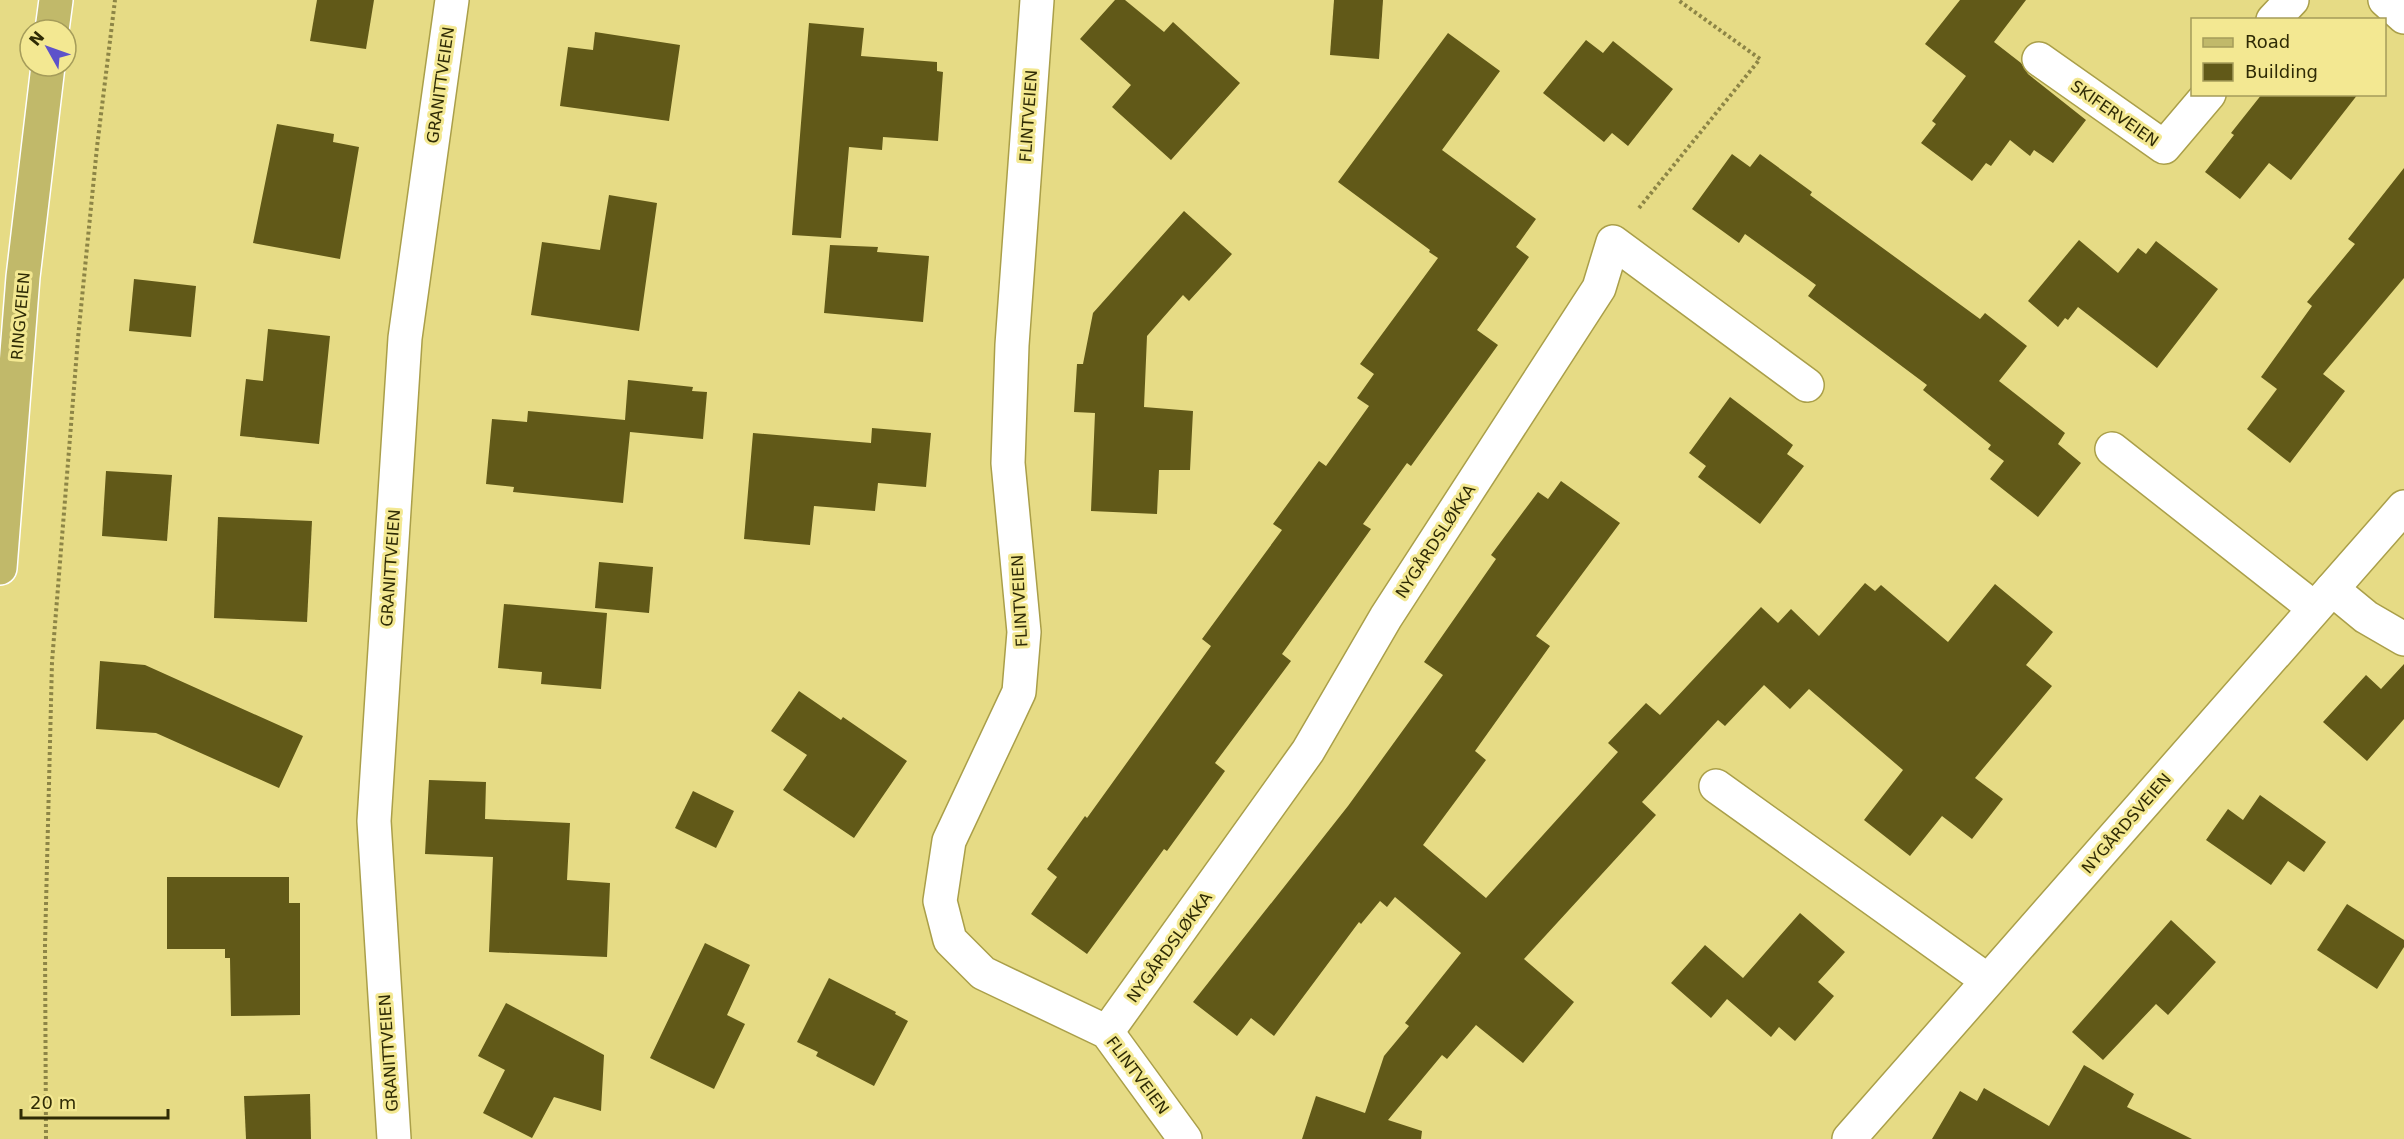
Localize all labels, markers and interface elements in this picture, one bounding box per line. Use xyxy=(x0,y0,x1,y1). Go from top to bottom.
north arrow xyxy=(18,18,78,78)
legend xyxy=(2191,18,2386,96)
street label: GRANITTVEIEN xyxy=(423,26,458,145)
text: N xyxy=(25,27,48,50)
text: Road xyxy=(2245,31,2290,52)
text: Building xyxy=(2245,61,2318,82)
street label: FLINTVEIEN xyxy=(1016,69,1041,163)
street label: SKIFERVEIEN xyxy=(2067,76,2162,151)
street label: RINGVEIEN xyxy=(7,271,34,361)
street label: NYGÅRDSLØKKA xyxy=(1392,481,1479,602)
street label: GRANITTVEIEN xyxy=(377,509,404,627)
street label: FLINTVEIEN xyxy=(1008,554,1031,648)
street label: NYGÅRDSVEIEN xyxy=(2078,769,2175,877)
street label: NYGÅRDSLØKKA xyxy=(1123,888,1216,1006)
street label: GRANITTVEIEN xyxy=(375,994,402,1112)
street label: FLINTVEIEN xyxy=(1102,1033,1173,1118)
scale bar xyxy=(21,1082,168,1120)
text: 20 m xyxy=(30,1092,76,1113)

